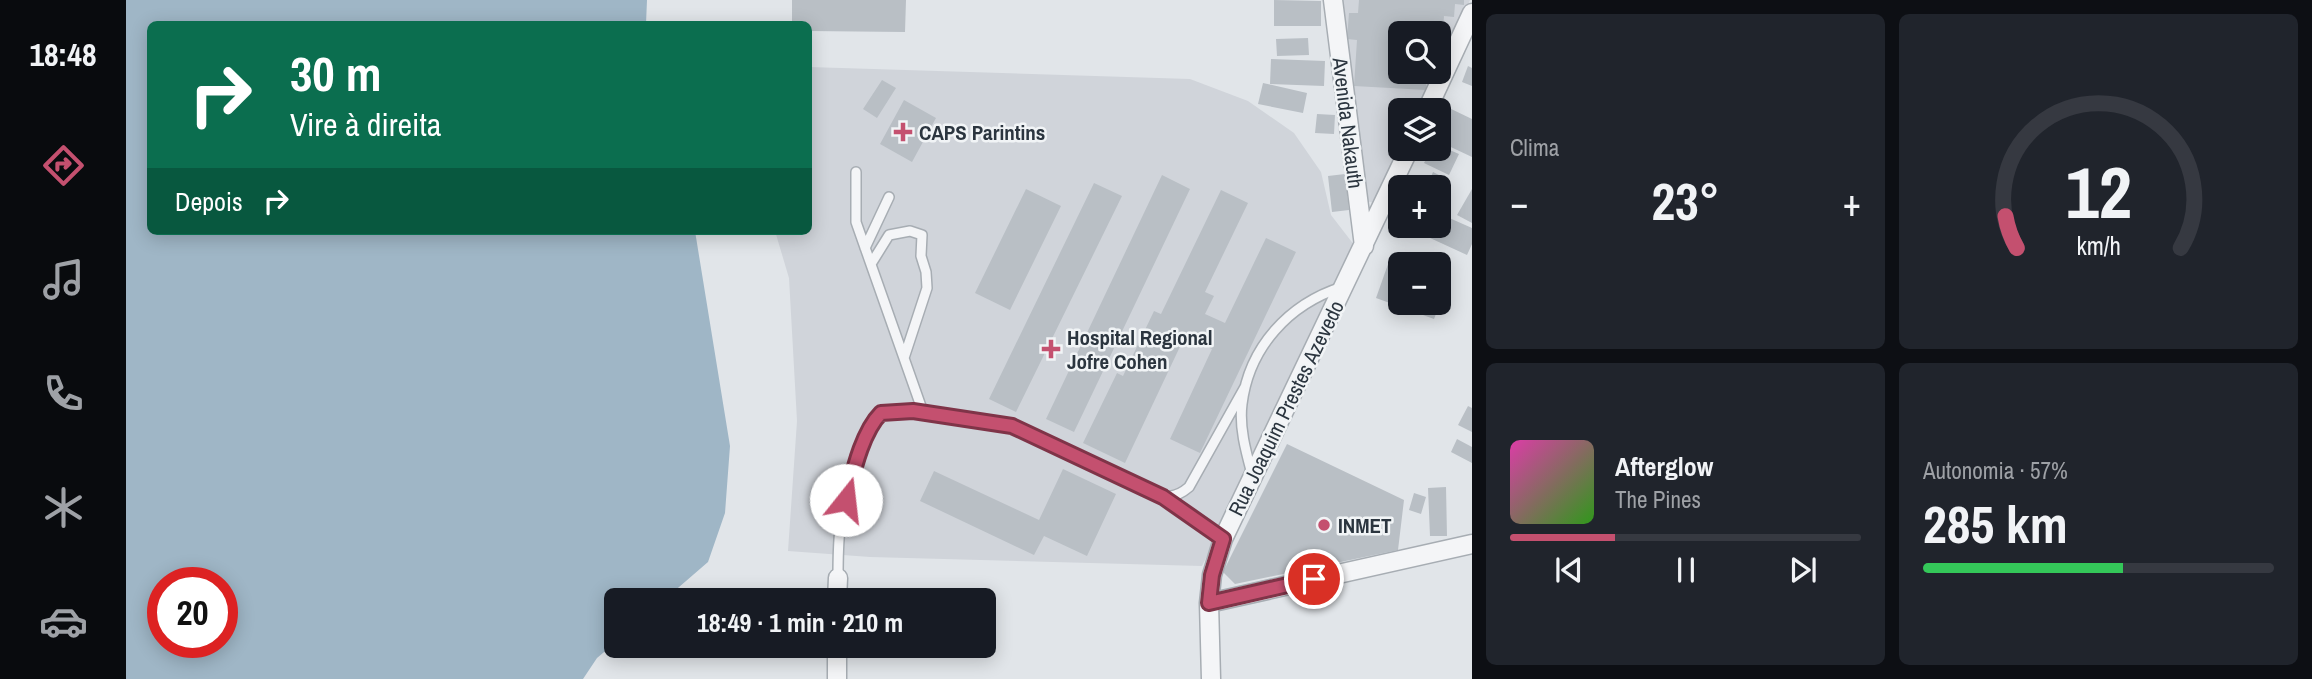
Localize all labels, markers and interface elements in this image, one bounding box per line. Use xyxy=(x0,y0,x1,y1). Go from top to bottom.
map controls xyxy=(1388,21,1451,315)
button: search xyxy=(1388,21,1451,84)
text: 18:48 xyxy=(29,33,97,76)
text: 30 m xyxy=(290,40,382,106)
icon: right xyxy=(175,49,266,140)
street label: Avenida Nakauth xyxy=(1325,55,1370,190)
button: layers xyxy=(1388,98,1451,161)
text: Vire à direita xyxy=(290,103,441,146)
place label: CAPS Parintins xyxy=(919,118,1045,147)
marker: CAPS Parintins xyxy=(893,122,913,142)
text: Clima xyxy=(1510,132,1559,163)
icon: directions xyxy=(39,141,88,190)
text: 12 xyxy=(2065,143,2132,241)
text: 23° xyxy=(1651,166,1720,236)
button: + xyxy=(1388,175,1451,238)
text: − xyxy=(1510,177,1528,228)
text: + xyxy=(1843,177,1861,228)
icon: right xyxy=(257,182,295,220)
text: Depois xyxy=(175,184,243,219)
text: km/h xyxy=(2076,228,2121,262)
button: − xyxy=(1388,252,1451,315)
icon: music xyxy=(39,255,88,304)
street label: Rua Joaquim Prestes Azevedo xyxy=(1221,295,1351,521)
place label: Hospital Regional Jofre Cohen xyxy=(1067,323,1212,376)
marker: Hospital Regional Jofre Cohen xyxy=(1041,339,1061,359)
icon: phone xyxy=(39,369,88,418)
text: Afterglow xyxy=(1615,449,1713,484)
text: Autonomia · 57% xyxy=(1923,455,2068,486)
position arrow xyxy=(809,463,883,537)
icon: climate xyxy=(39,483,88,532)
text: The Pines xyxy=(1615,484,1701,515)
text: 285 km xyxy=(1923,489,2068,559)
place label: INMET xyxy=(1338,511,1392,540)
marker: INMET xyxy=(1316,517,1332,533)
pin xyxy=(1284,549,1344,609)
icon: previous xyxy=(1550,551,1588,589)
icon: pause xyxy=(1667,551,1705,589)
icon: next xyxy=(1784,551,1822,589)
icon: arrive xyxy=(1295,560,1333,598)
speed limit sign: 20 xyxy=(147,567,238,658)
icon: car xyxy=(39,597,88,646)
text: 18:49 · 1 min · 210 m xyxy=(697,605,903,640)

